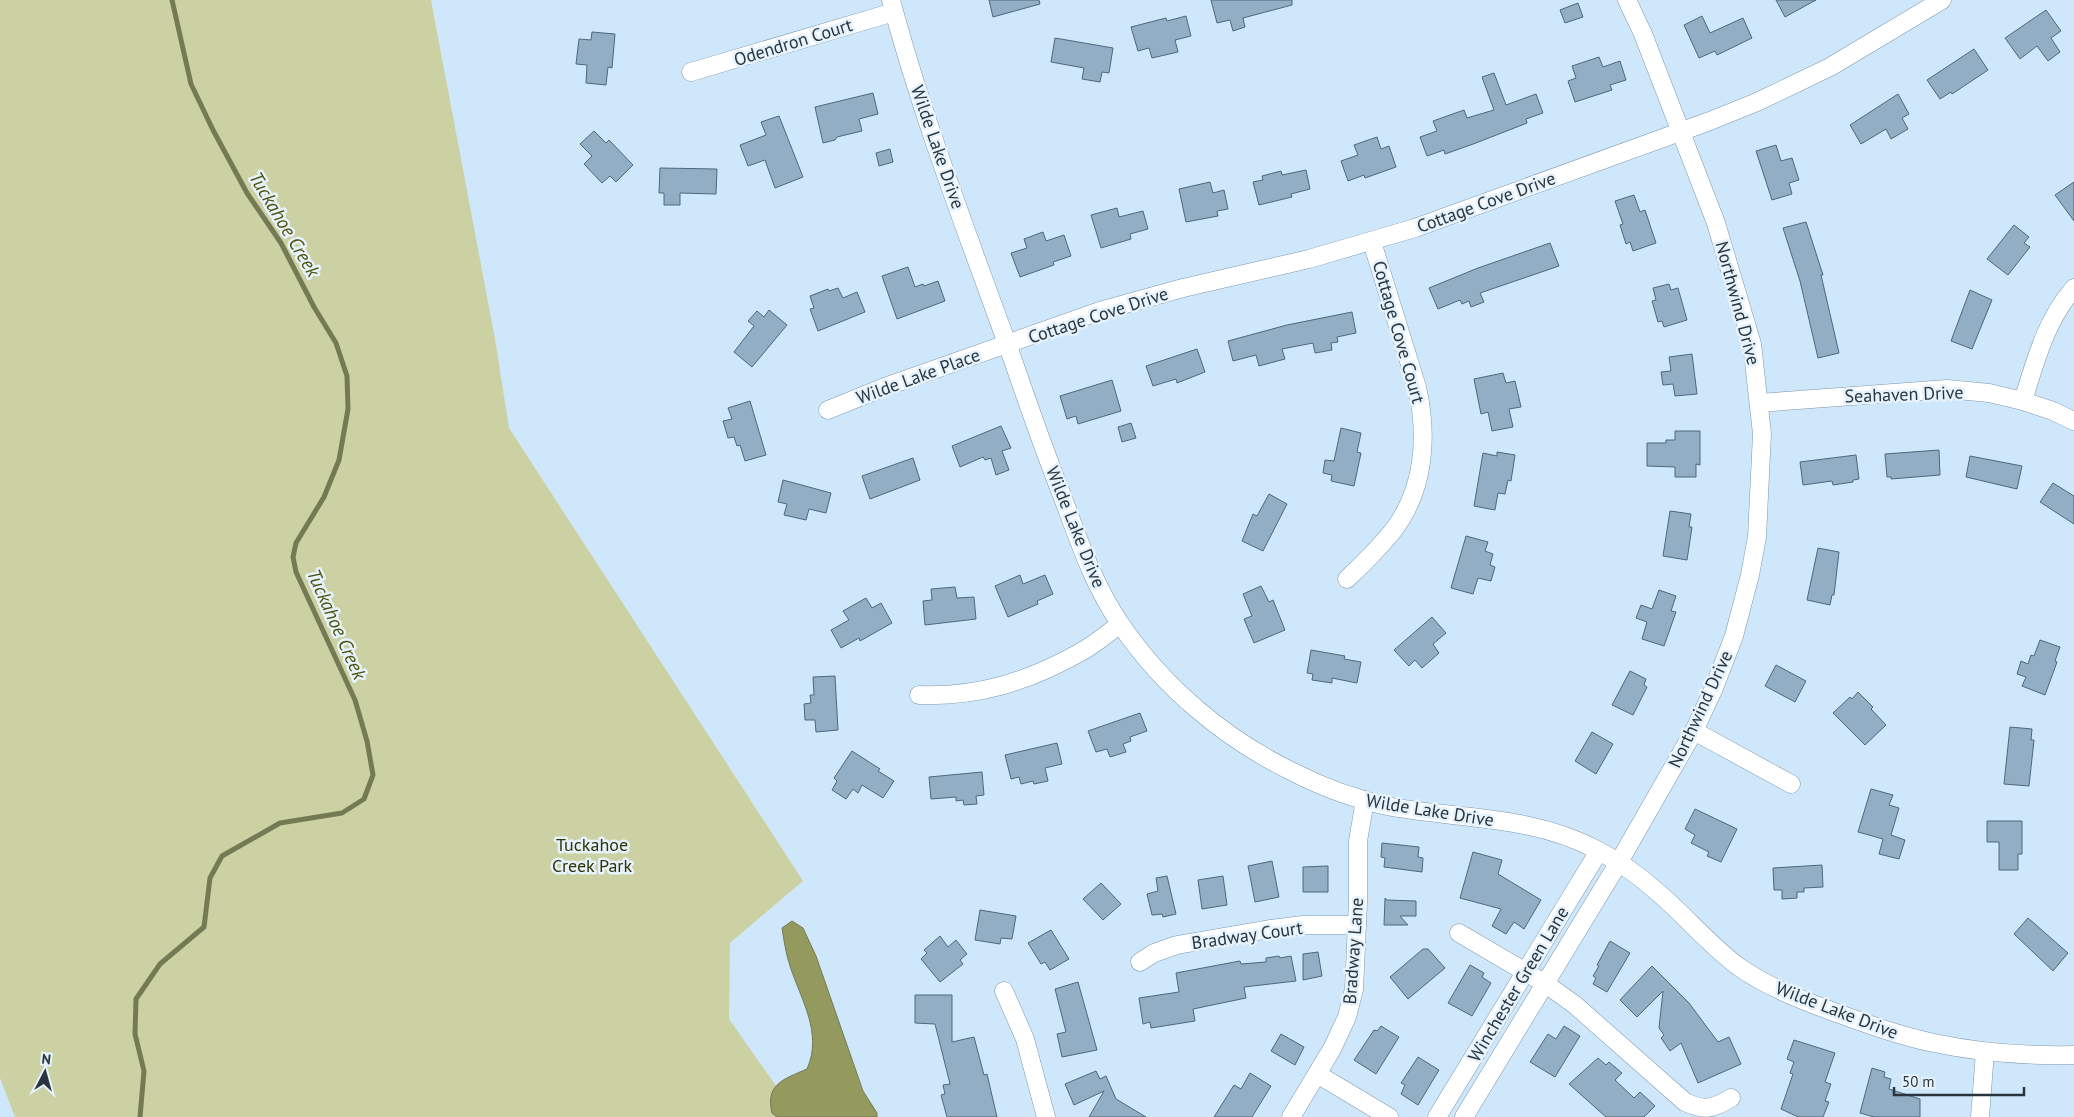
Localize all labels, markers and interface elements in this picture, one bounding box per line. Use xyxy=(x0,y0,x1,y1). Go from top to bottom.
street label: Odendron Court xyxy=(731,13,855,71)
street label: Wilde Lake Drive xyxy=(906,82,970,212)
street label: Cottage Cove Drive xyxy=(1414,166,1558,238)
water label: Tuckahoe Creek xyxy=(244,167,327,282)
street label: Northwind Drive xyxy=(1710,239,1766,367)
street label: Cottage Cove Court xyxy=(1368,258,1430,406)
street label: Cottage Cove Drive xyxy=(1025,282,1171,348)
street label: Wilde Lake Place xyxy=(853,343,983,409)
street label: Seahaven Drive xyxy=(1844,380,1964,408)
street label: Wilde Lake Drive xyxy=(1041,463,1111,591)
water label: Tuckahoe Creek xyxy=(302,565,373,684)
street label: Northwind Drive xyxy=(1663,647,1737,771)
street label: Wilde Lake Drive xyxy=(1364,789,1496,831)
park label: Tuckahoe Creek Park xyxy=(552,833,632,877)
street label: Bradway Lane xyxy=(1338,897,1368,1005)
street label: Winchester Green Lane xyxy=(1463,902,1573,1066)
street label: Bradway Court xyxy=(1190,916,1304,954)
street label: Wilde Lake Drive xyxy=(1773,976,1901,1044)
north arrow xyxy=(20,1047,70,1097)
text: N xyxy=(41,1050,52,1069)
scale bar xyxy=(1894,1064,2024,1096)
text: 50 m xyxy=(1902,1072,1935,1091)

